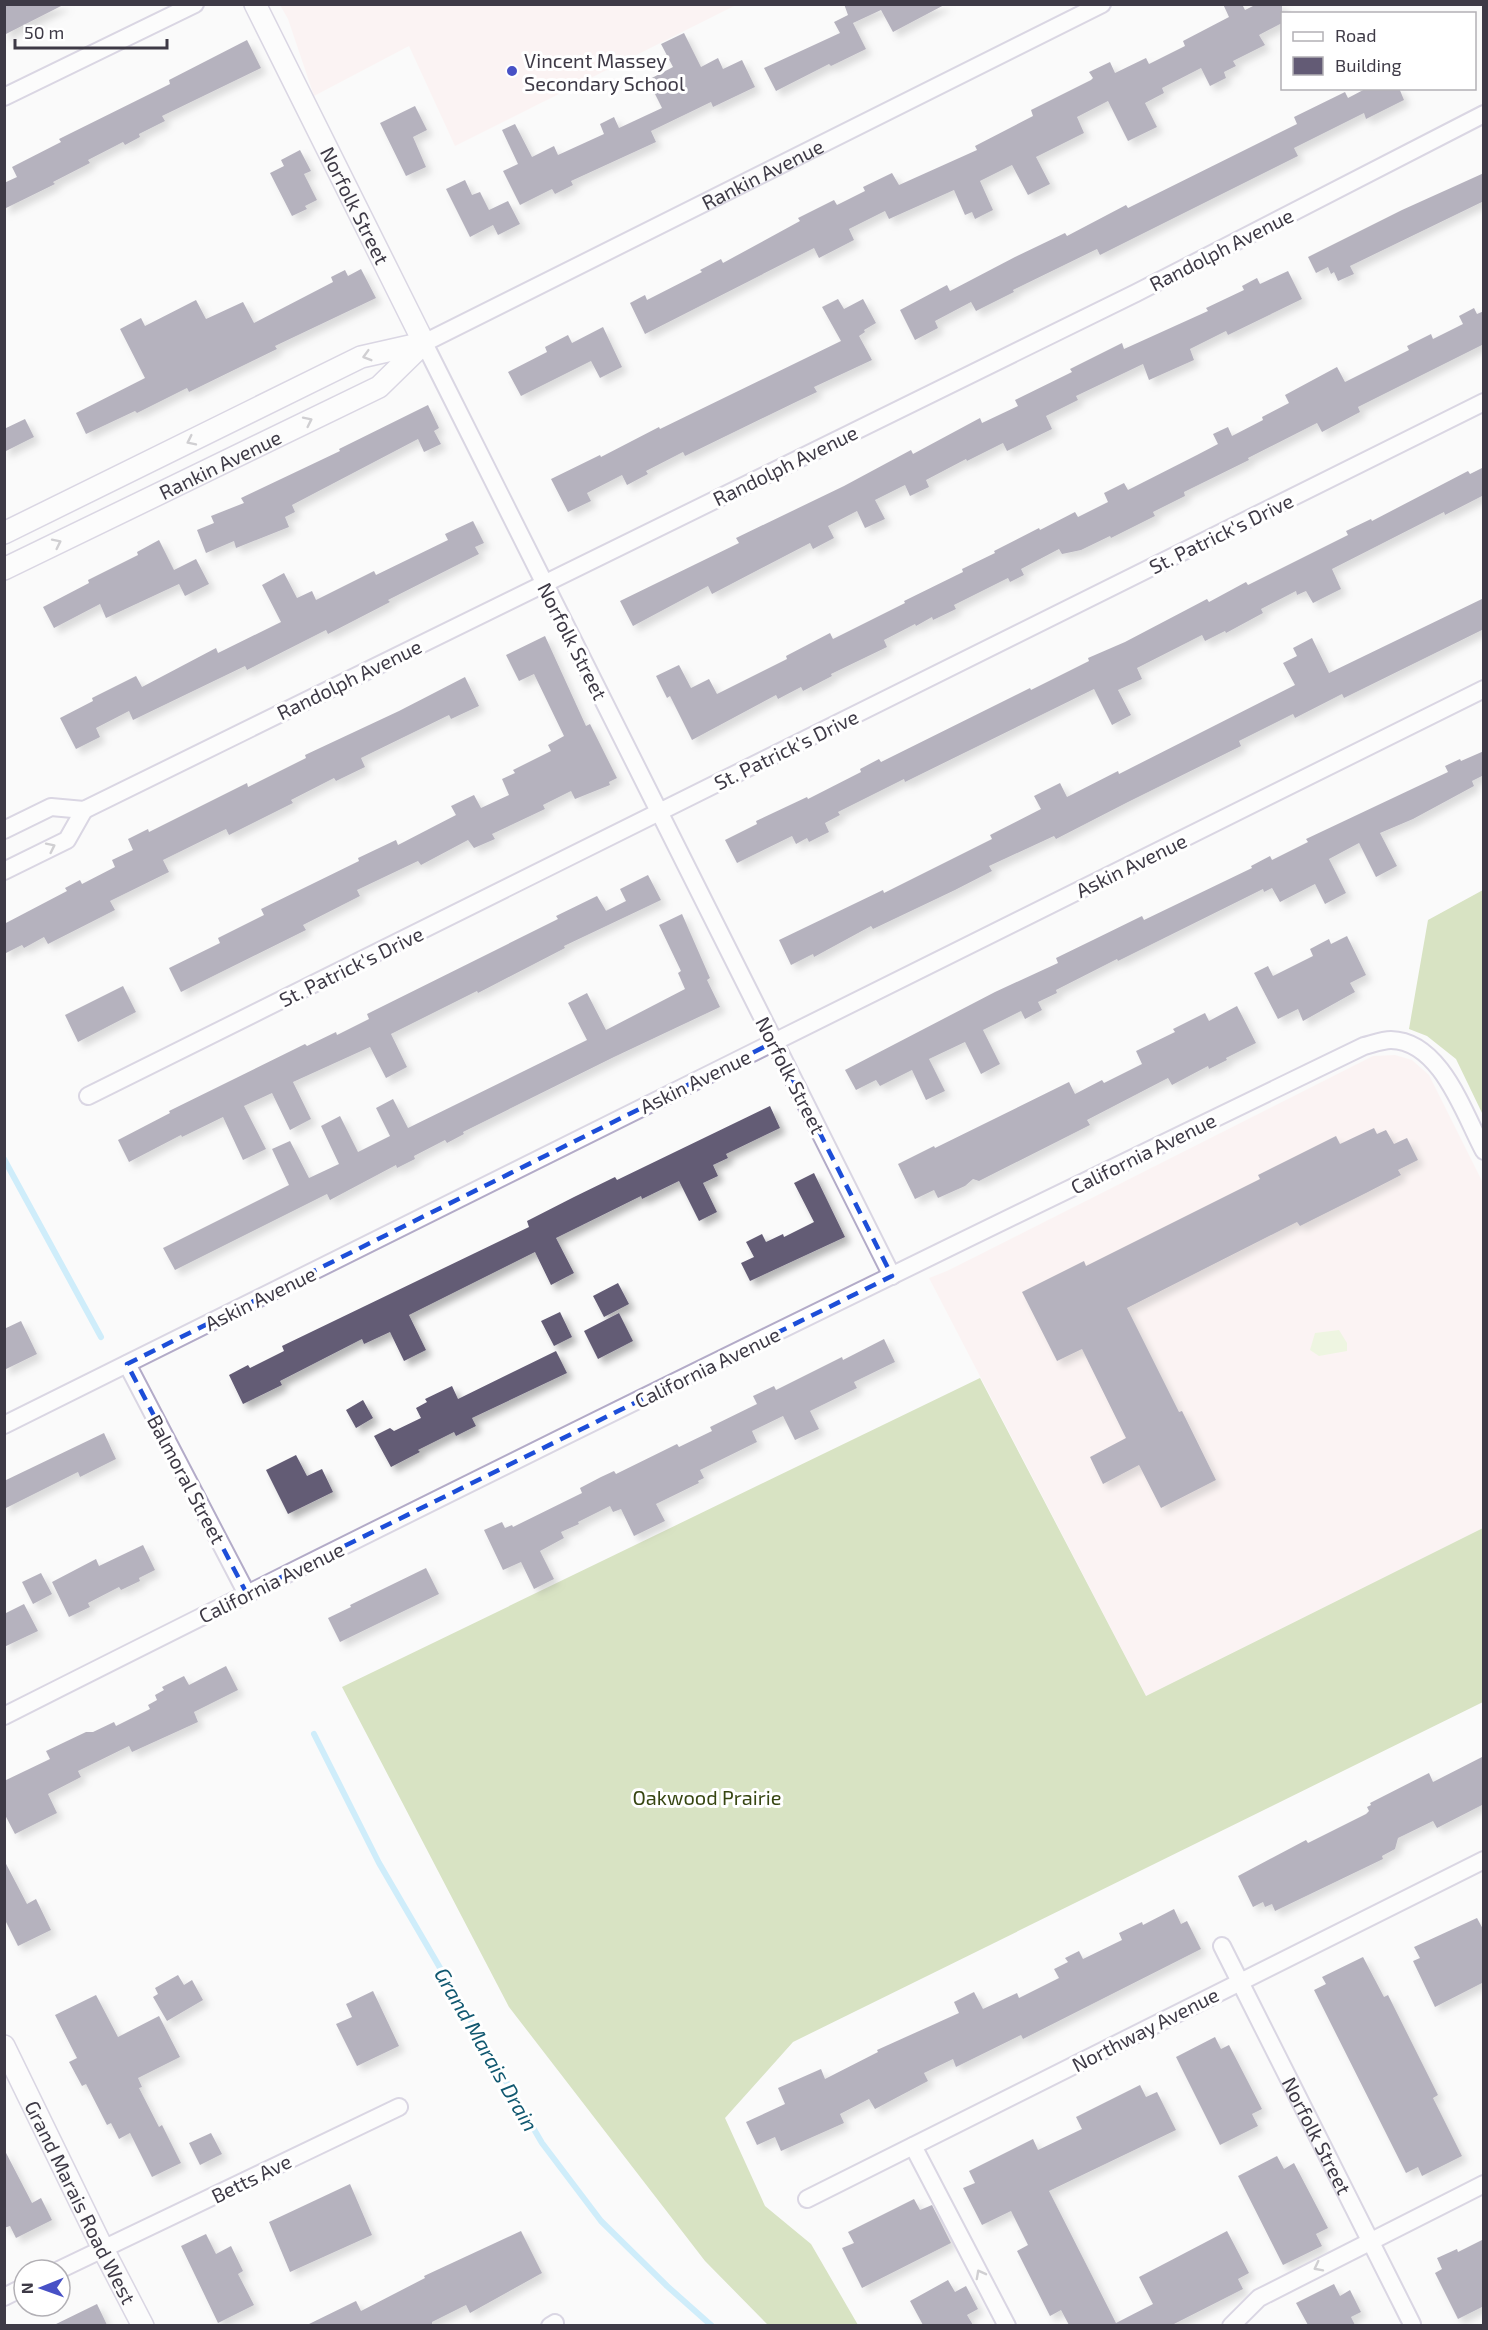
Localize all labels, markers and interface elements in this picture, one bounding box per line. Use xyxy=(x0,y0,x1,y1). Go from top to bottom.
scale bar xyxy=(15,12,166,50)
legend xyxy=(1281,12,1476,90)
text: 50 m xyxy=(24,21,64,43)
text: Road xyxy=(1335,24,1376,46)
place label: Vincent Massey Secondary School xyxy=(524,48,685,95)
text: Building xyxy=(1335,54,1402,76)
marker: Vincent Massey Secondary School xyxy=(505,64,519,78)
street label: Rankin Avenue xyxy=(698,133,827,214)
street label: Norfolk Street xyxy=(316,143,395,268)
street label: Randolph Avenue xyxy=(1145,202,1297,296)
one-way arrow xyxy=(362,349,373,361)
one-way arrow xyxy=(302,417,313,429)
street label: Randolph Avenue xyxy=(709,420,861,510)
street label: Rankin Avenue xyxy=(155,424,285,504)
one-way arrow xyxy=(187,433,198,445)
street label: St. Patrick's Drive xyxy=(1145,488,1297,578)
one-way arrow xyxy=(51,539,62,551)
street label: Norfolk Street xyxy=(533,578,613,704)
street label: Randolph Avenue xyxy=(273,634,425,724)
street label: St. Patrick's Drive xyxy=(710,704,862,794)
street label: Askin Avenue xyxy=(1072,828,1190,902)
one-way arrow xyxy=(45,843,56,855)
street label: St. Patrick's Drive xyxy=(275,921,427,1011)
street label: Norfolk Street xyxy=(751,1012,831,1138)
street label: Askin Avenue xyxy=(636,1044,754,1118)
street label: California Avenue xyxy=(1066,1107,1220,1199)
street label: Askin Avenue xyxy=(201,1261,319,1335)
street label: California Avenue xyxy=(630,1321,784,1413)
street label: Balmoral Street xyxy=(143,1410,231,1548)
street label: California Avenue xyxy=(194,1536,348,1628)
park label: Oakwood Prairie xyxy=(632,1785,782,1809)
water label: Grand Marais Drain xyxy=(430,1963,544,2135)
street label: Northway Avenue xyxy=(1068,1982,1222,2076)
street label: Norfolk Street xyxy=(1278,2073,1357,2198)
street label: Grand Marais Road West xyxy=(20,2097,141,2308)
street label: Betts Ave xyxy=(207,2148,295,2208)
north arrow xyxy=(12,2258,72,2318)
one-way arrow xyxy=(1314,2260,1325,2272)
one-way arrow xyxy=(976,2269,987,2280)
text: N xyxy=(17,2282,36,2294)

